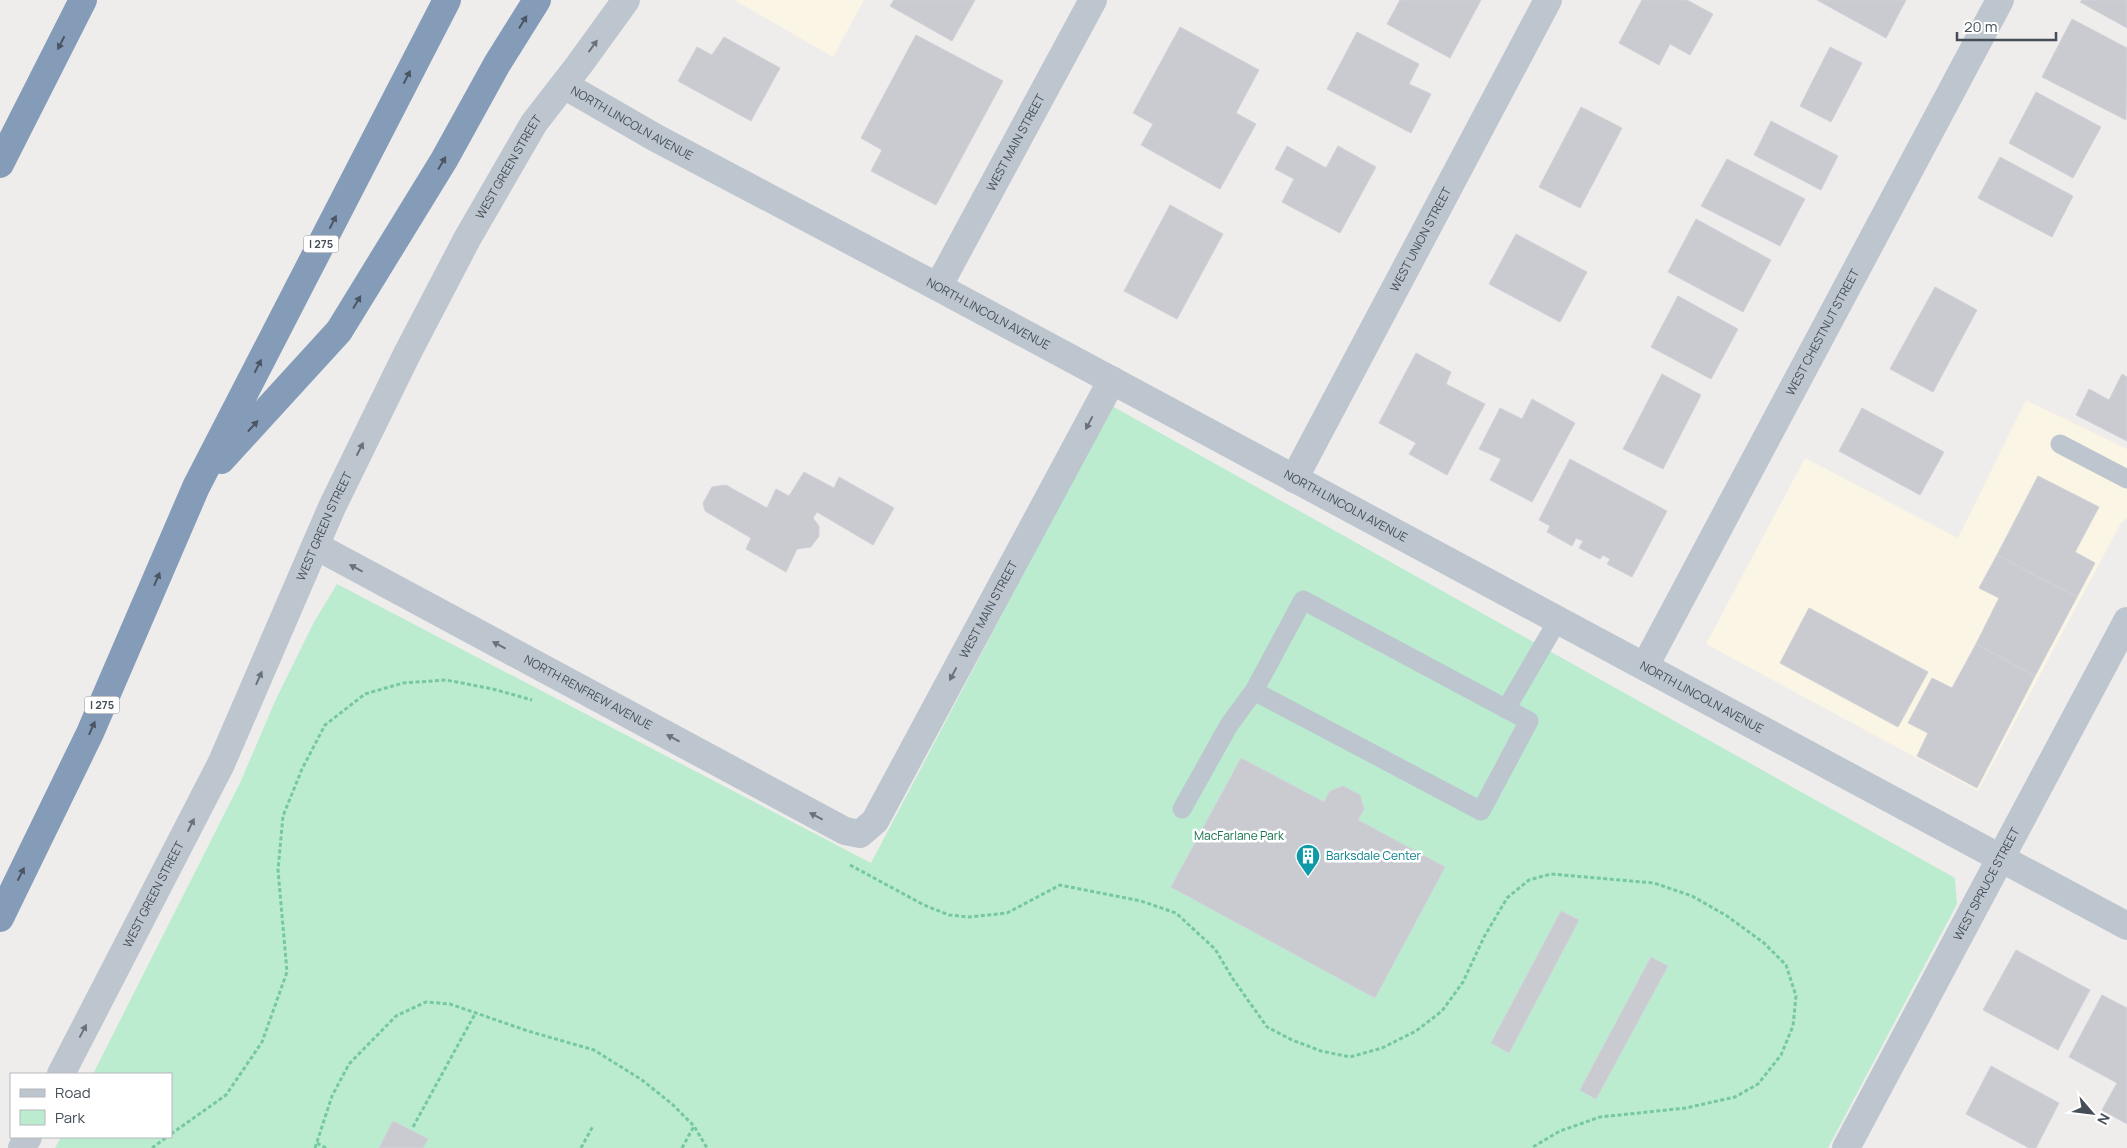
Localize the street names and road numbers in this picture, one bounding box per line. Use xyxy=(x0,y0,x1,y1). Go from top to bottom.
street label: NORTH LINCOLN AVENUE xyxy=(568,82,696,164)
street label: WEST MAIN STREET xyxy=(982,90,1049,194)
street label: WEST GREEN STREET xyxy=(471,110,546,222)
street label: WEST UNION STREET xyxy=(1386,183,1456,295)
road number: I 275 xyxy=(304,235,338,252)
street label: WEST CHESTNUT STREET xyxy=(1782,265,1863,398)
street label: NORTH LINCOLN AVENUE xyxy=(924,273,1053,354)
street label: NORTH LINCOLN AVENUE xyxy=(1281,466,1411,546)
street label: WEST GREEN STREET xyxy=(292,468,356,583)
street label: WEST MAIN STREET xyxy=(955,557,1022,661)
street label: NORTH RENFREW AVENUE xyxy=(521,651,656,734)
street label: NORTH LINCOLN AVENUE xyxy=(1637,657,1767,737)
road number: I 275 xyxy=(84,696,120,714)
street label: WEST SPRUCE STREET xyxy=(1949,824,2024,943)
street label: WEST GREEN STREET xyxy=(119,837,188,950)

